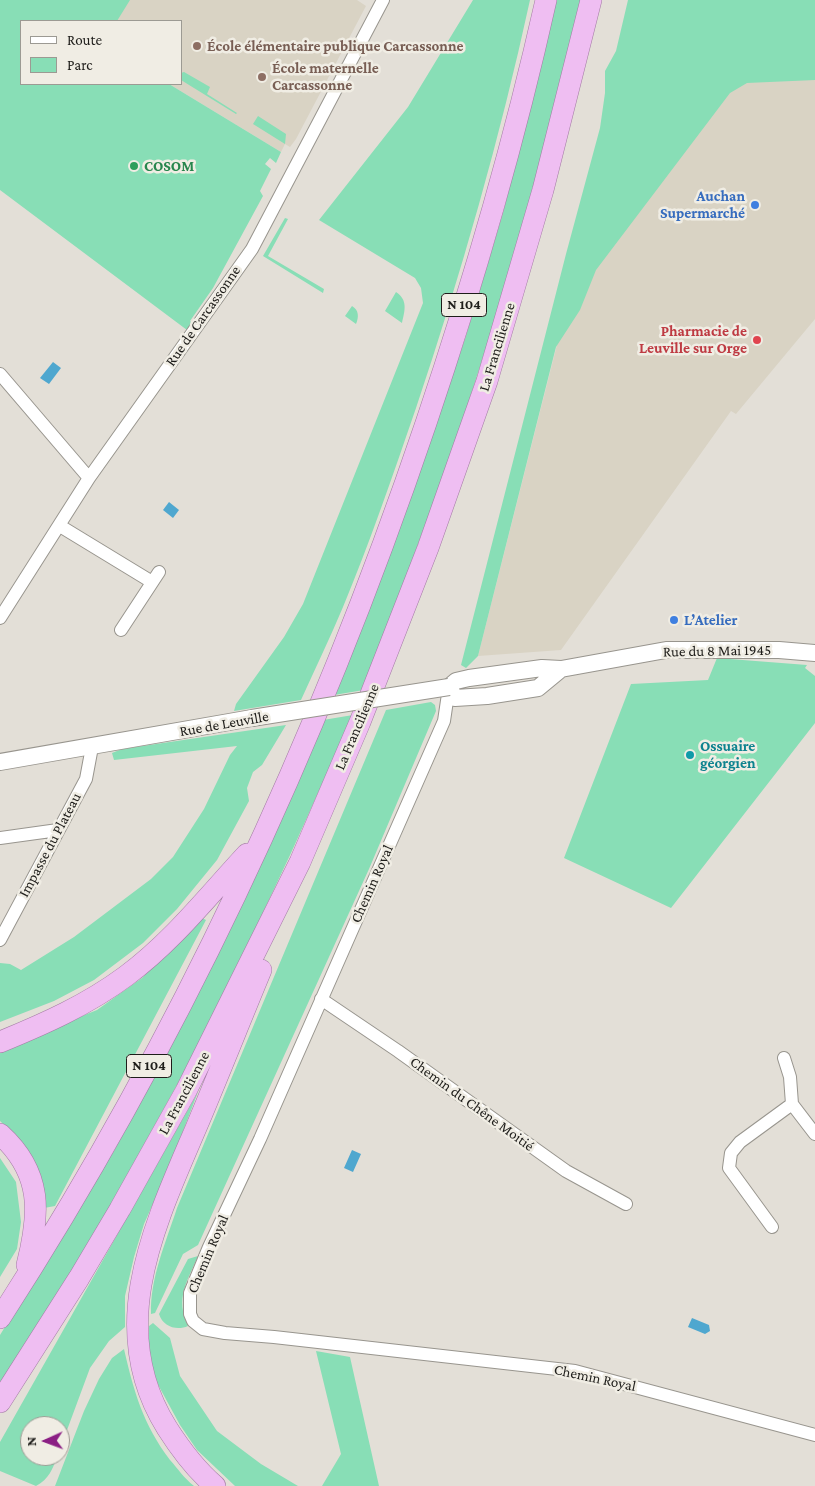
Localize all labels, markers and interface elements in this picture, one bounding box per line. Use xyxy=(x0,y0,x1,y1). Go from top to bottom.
legend xyxy=(20,20,182,85)
text: Route xyxy=(67,32,102,48)
place label: École élémentaire publique Carcassonne xyxy=(207,37,464,55)
marker: École élémentaire publique Carcassonne xyxy=(191,40,203,52)
text: Parc xyxy=(67,57,93,73)
place label: École maternelle Carcassonne xyxy=(272,59,379,94)
marker: École maternelle Carcassonne xyxy=(256,71,268,83)
place label: COSOM xyxy=(144,157,194,175)
marker: COSOM xyxy=(128,160,140,172)
place label: Auchan Supermarché xyxy=(660,187,745,222)
marker: Auchan Supermarché xyxy=(749,199,761,211)
street label: Rue de Carcassonne xyxy=(162,262,244,370)
road number: N 104 xyxy=(442,294,486,316)
street label: La Francilienne xyxy=(475,300,519,394)
place label: Pharmacie de Leuville sur Orge xyxy=(639,322,747,357)
marker: Pharmacie de Leuville sur Orge xyxy=(751,334,763,346)
place label: L’Atelier xyxy=(684,611,737,629)
marker: L’Atelier xyxy=(668,614,680,626)
street label: Rue du 8 Mai 1945 xyxy=(663,641,771,661)
street label: La Francilienne xyxy=(331,681,383,773)
street label: Rue de Leuville xyxy=(178,707,270,741)
place label: Ossuaire géorgien xyxy=(700,737,756,772)
marker: Ossuaire géorgien xyxy=(684,749,696,761)
street label: Impasse du Plateau xyxy=(15,790,85,900)
street label: Chemin Royal xyxy=(347,842,397,926)
street label: La Francilienne xyxy=(154,1048,214,1138)
street label: Chemin du Chêne Moitié xyxy=(406,1053,538,1155)
road number: N 104 xyxy=(126,1054,172,1078)
street label: Chemin Royal xyxy=(183,1212,233,1296)
street label: Chemin Royal xyxy=(552,1361,638,1395)
north arrow xyxy=(20,1416,70,1466)
text: N xyxy=(23,1436,39,1447)

